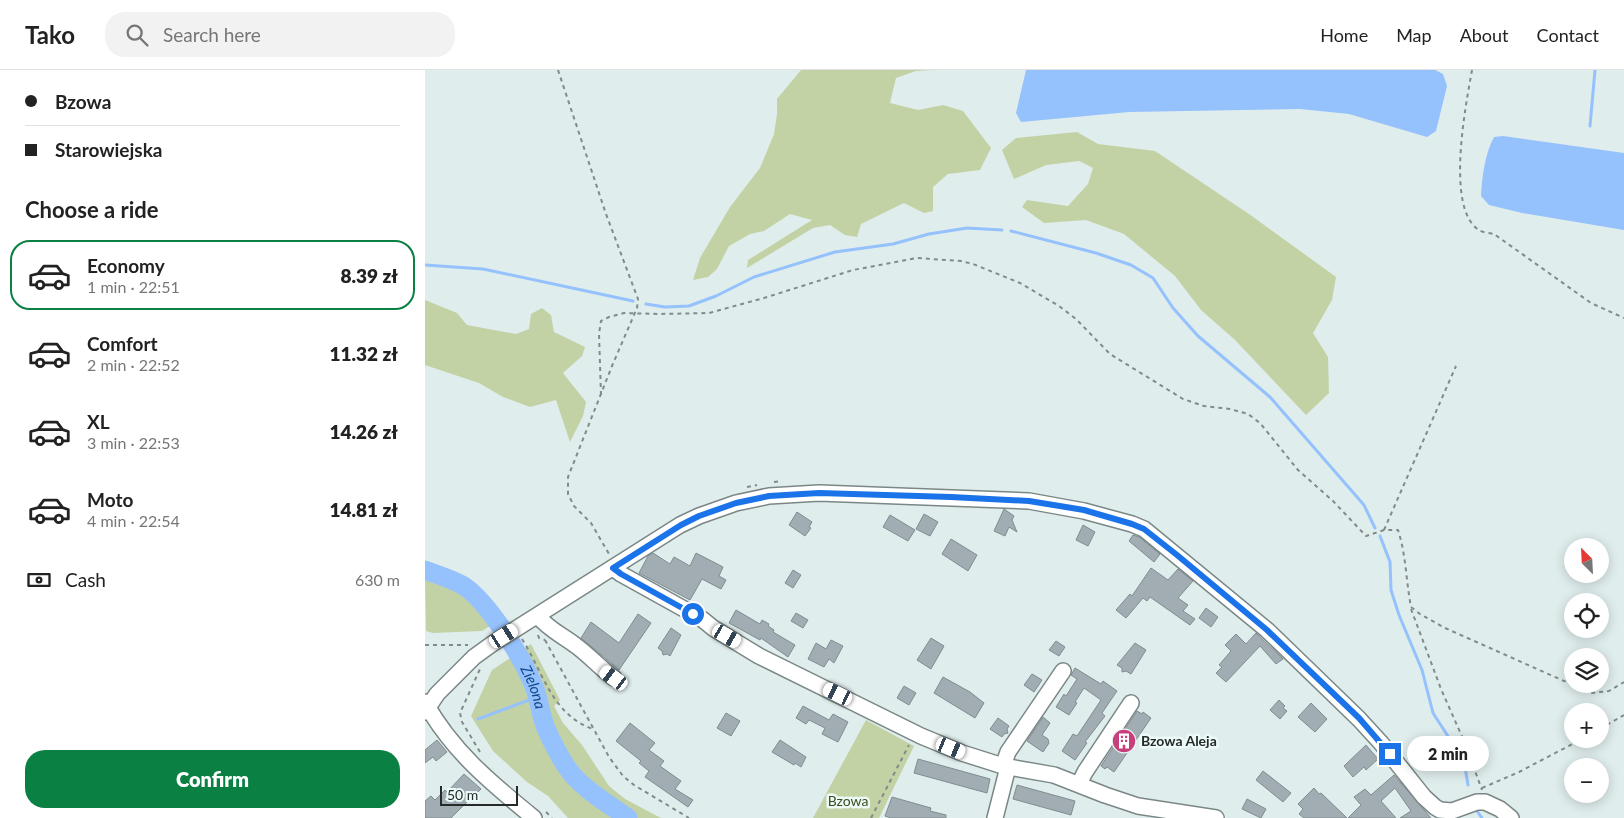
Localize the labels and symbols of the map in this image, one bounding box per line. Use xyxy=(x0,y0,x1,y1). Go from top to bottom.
north arrow xyxy=(1564,538,1609,582)
route start xyxy=(682,603,704,625)
car xyxy=(487,622,520,650)
car xyxy=(710,622,743,650)
water label: Zielona xyxy=(517,661,550,711)
car xyxy=(597,663,630,693)
car xyxy=(821,681,854,707)
building icon: Bzowa Aleja xyxy=(1111,728,1137,754)
place label: Bzowa Aleja xyxy=(1141,732,1217,749)
car xyxy=(934,735,967,761)
callout: 2 min xyxy=(1407,736,1490,772)
route end xyxy=(1379,743,1401,765)
scale bar xyxy=(440,783,517,806)
park label: Bzowa xyxy=(828,792,868,809)

